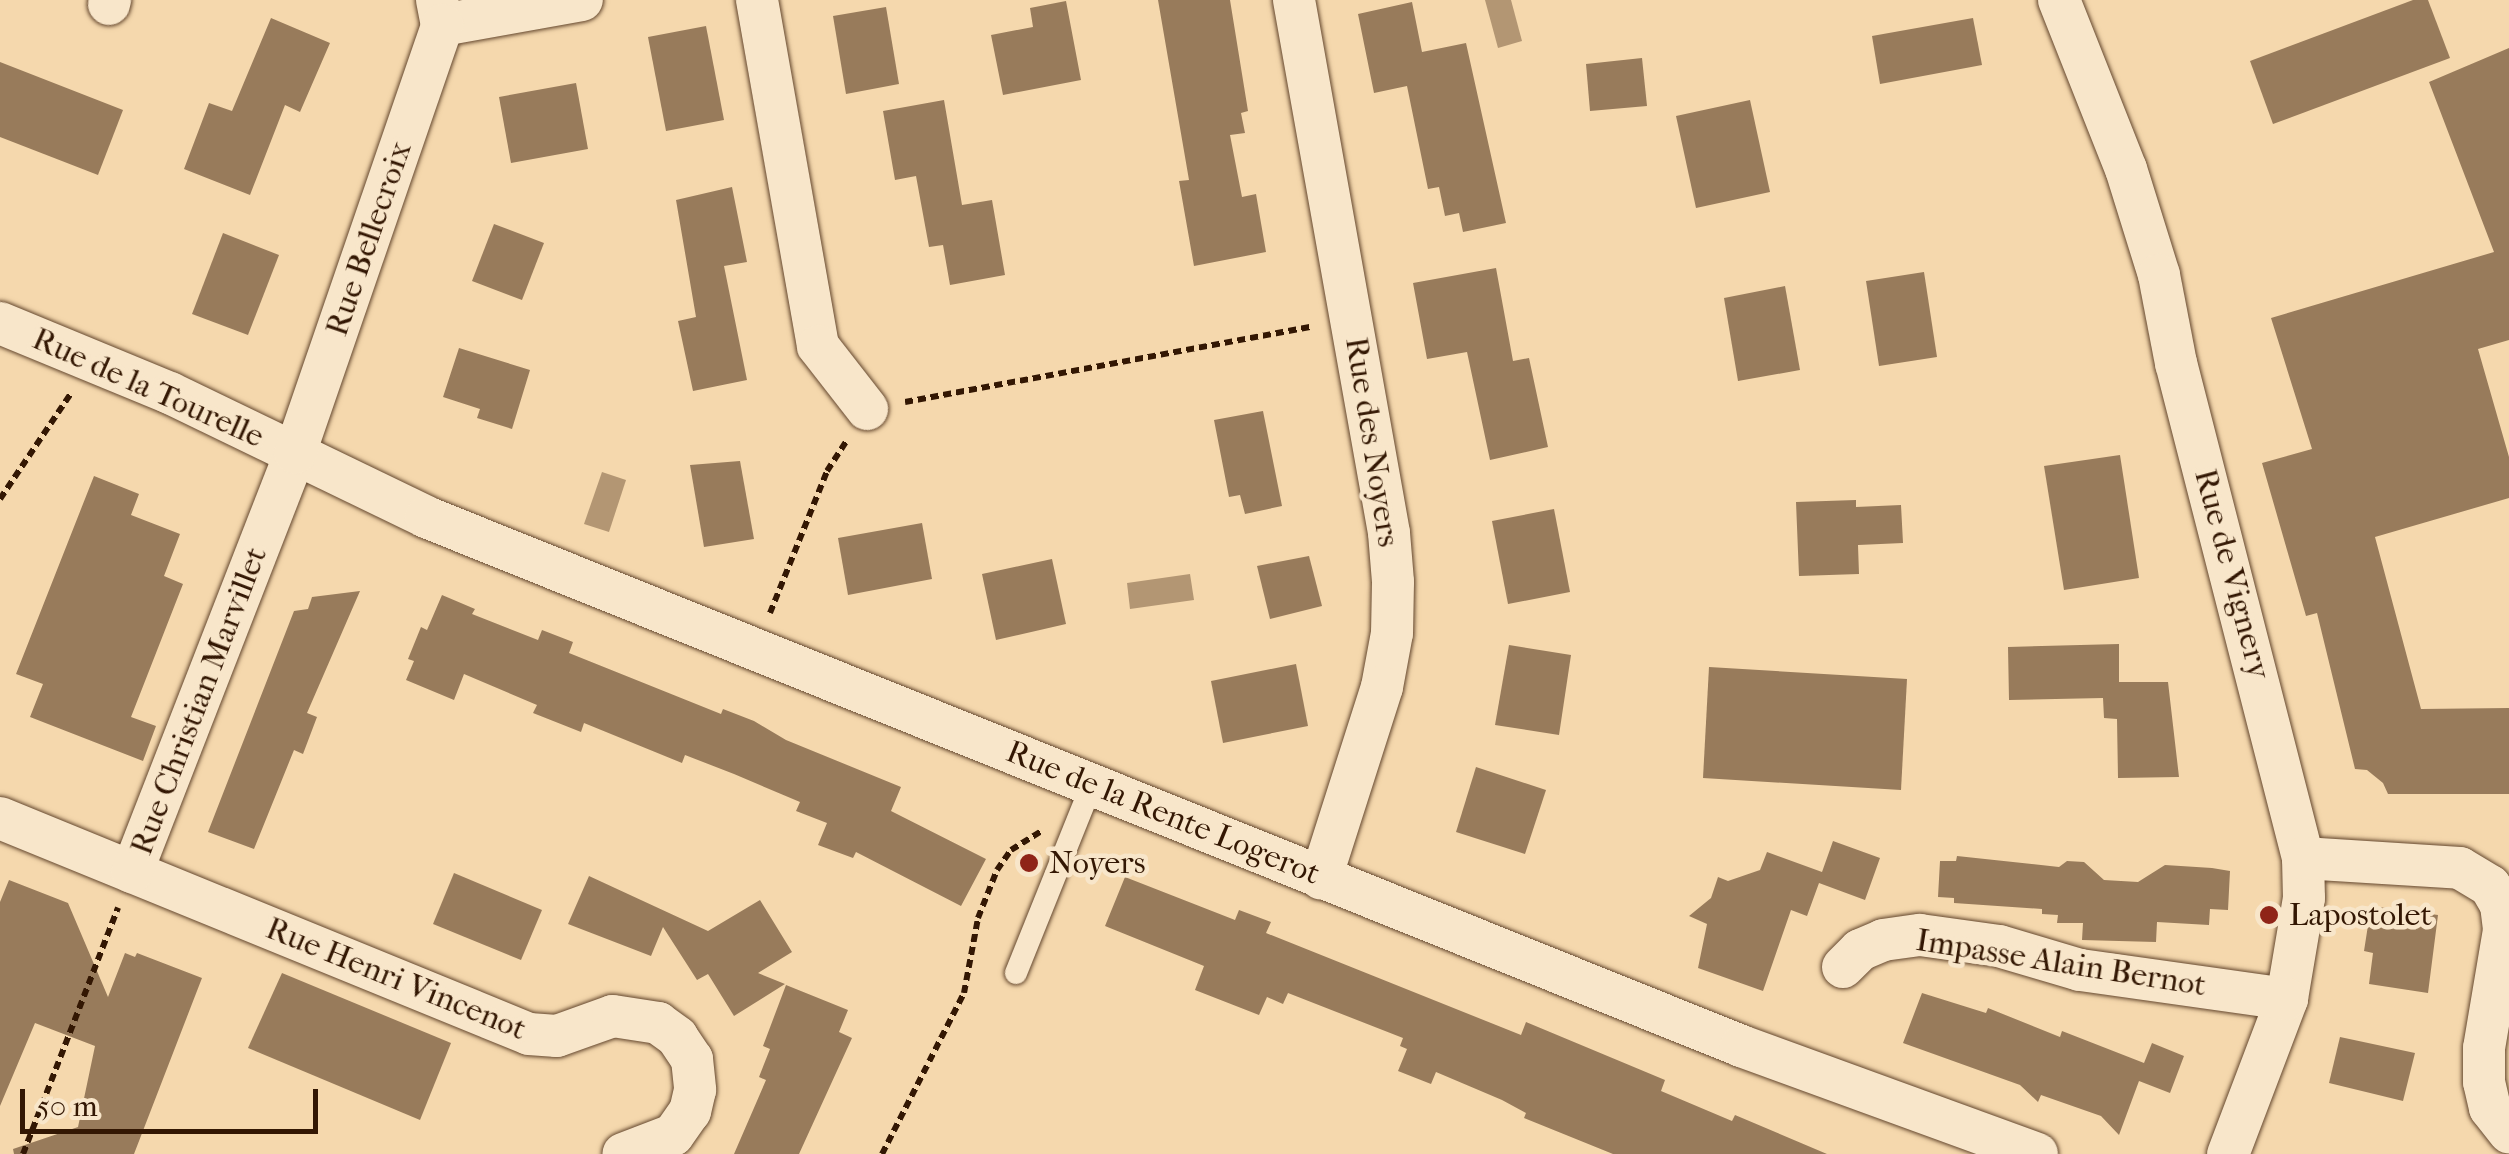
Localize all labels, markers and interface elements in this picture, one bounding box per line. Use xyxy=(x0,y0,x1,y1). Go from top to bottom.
street label: Rue Bellecroix xyxy=(318,137,420,341)
street label: Rue de la Tourelle xyxy=(26,320,270,456)
street label: Rue des Noyers xyxy=(1336,334,1408,550)
street label: Rue de Vignery xyxy=(2186,465,2278,683)
street label: Rue Christian Marvillet xyxy=(123,542,275,860)
street label: Rue de la Rente Logerot xyxy=(1001,733,1325,893)
place label: Noyers xyxy=(1049,844,1146,882)
marker: Noyers xyxy=(1018,852,1040,874)
place label: Lapostolet xyxy=(2289,896,2432,934)
marker: Lapostolet xyxy=(2258,904,2280,926)
street label: Rue Henri Vincenot xyxy=(260,909,532,1049)
street label: Impasse Alain Bernot xyxy=(1913,921,2209,1005)
scale bar xyxy=(25,1069,322,1131)
text: 50 m xyxy=(37,1089,98,1124)

